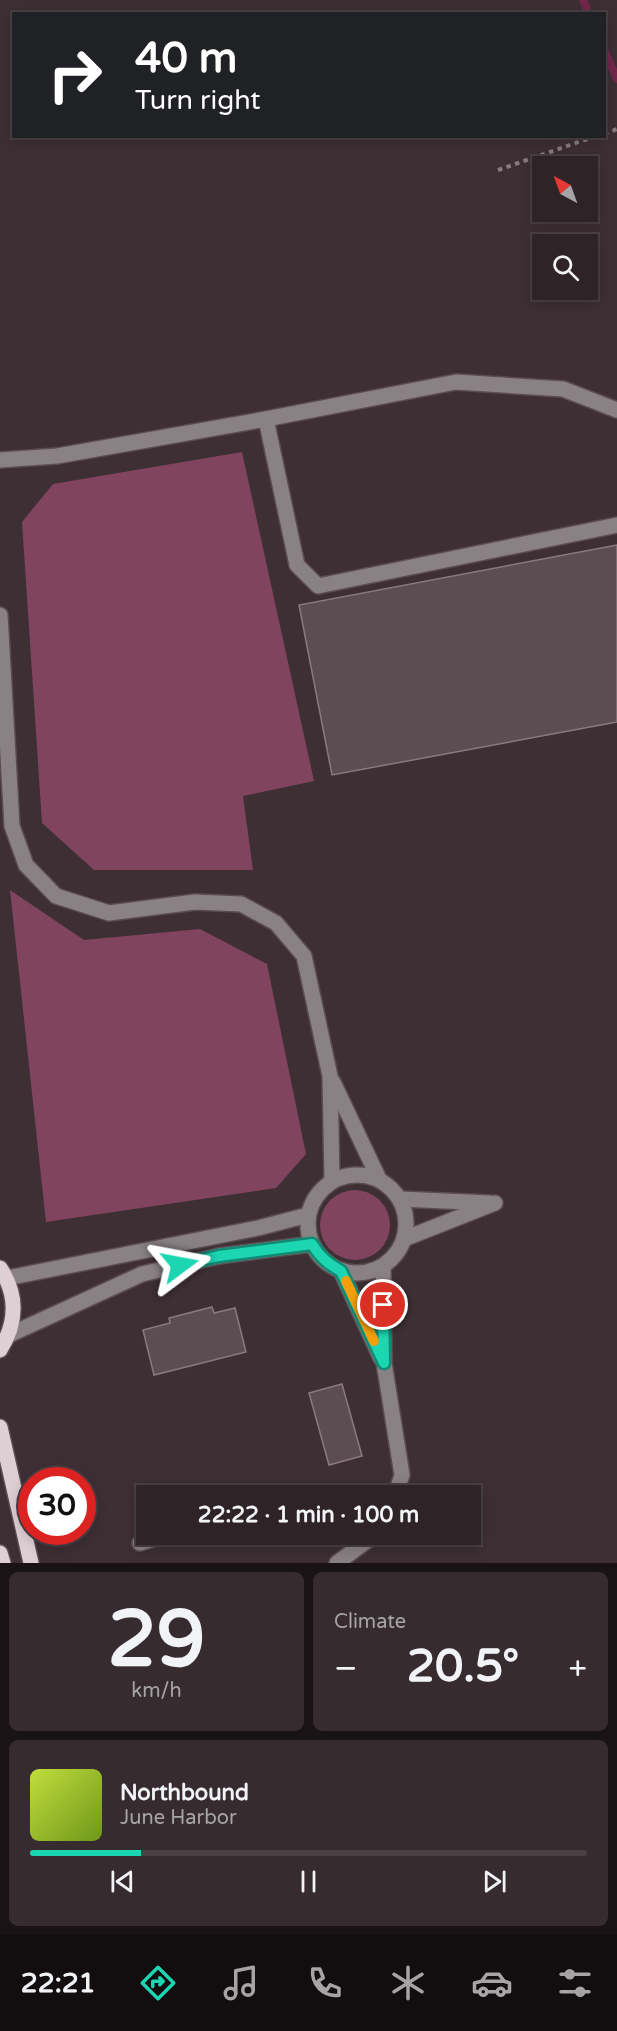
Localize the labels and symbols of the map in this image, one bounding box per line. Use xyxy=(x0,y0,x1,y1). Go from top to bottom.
north arrow xyxy=(532,156,598,222)
position arrow xyxy=(148,1233,212,1297)
pin xyxy=(357,1279,408,1330)
speed limit sign: 30 xyxy=(18,1467,96,1545)

